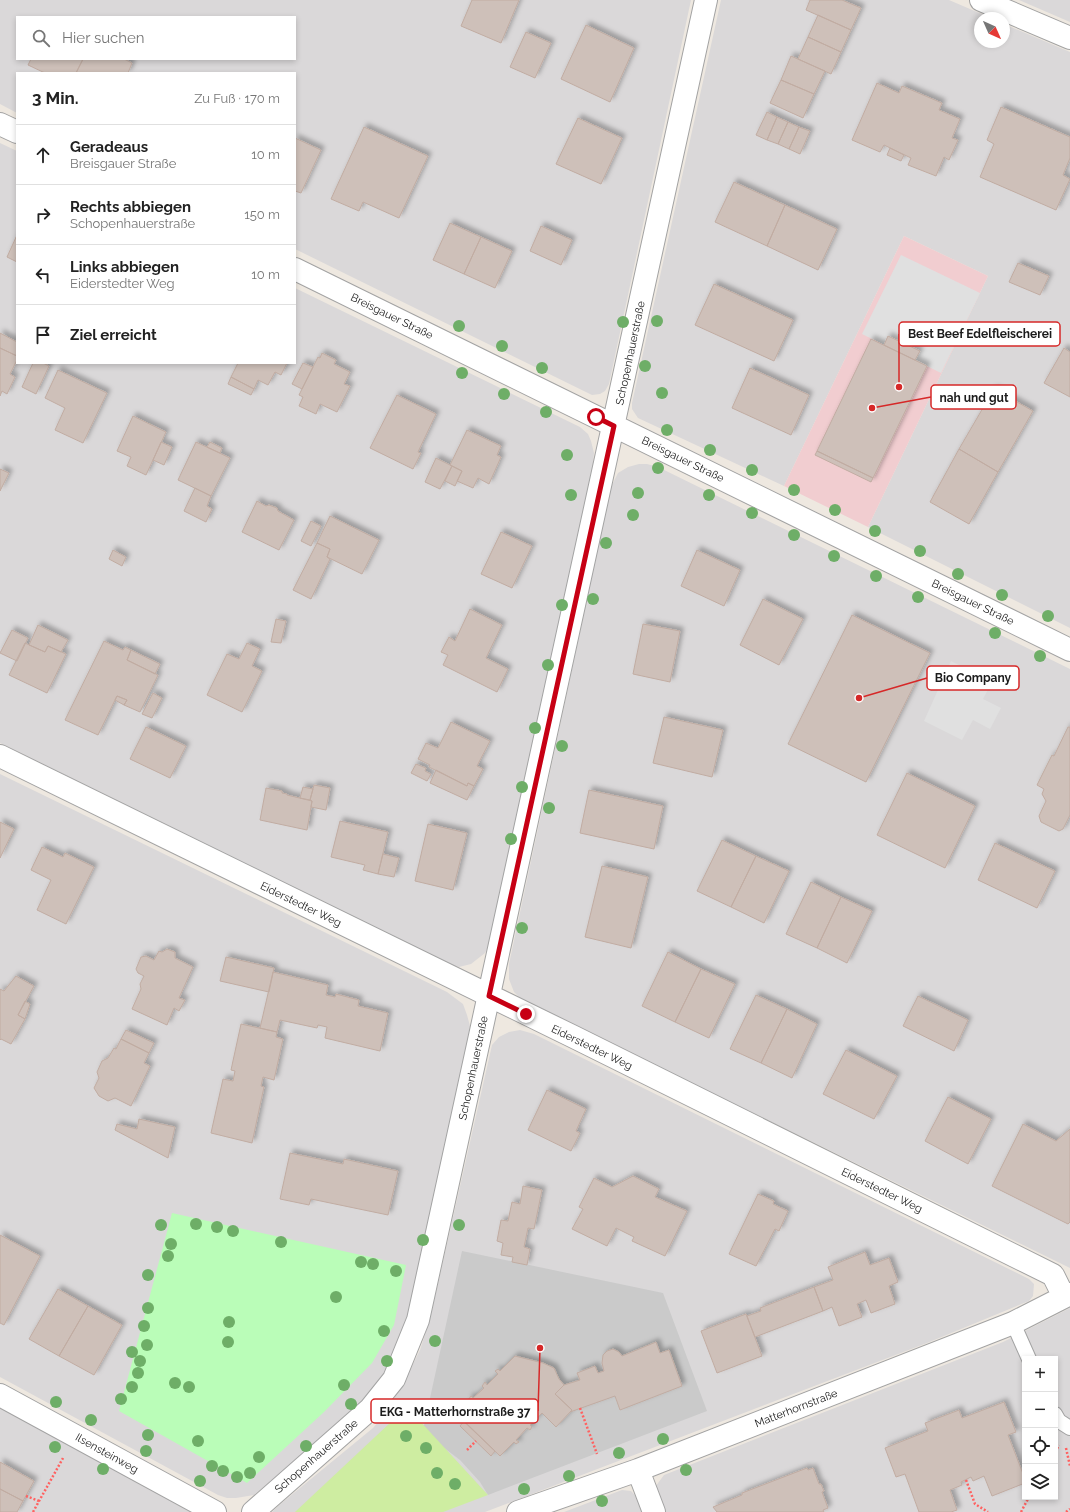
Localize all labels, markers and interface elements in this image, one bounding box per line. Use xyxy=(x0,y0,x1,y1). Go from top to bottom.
north arrow xyxy=(974,12,1010,48)
search box xyxy=(16,16,296,60)
icon: search xyxy=(30,27,52,49)
text: Hier suchen xyxy=(62,29,145,47)
text: 3 Min. xyxy=(32,88,79,108)
text: Zu Fuß · 170 m xyxy=(194,91,280,106)
text: Geradeaus xyxy=(70,138,148,156)
icon: ahead xyxy=(32,144,54,166)
text: 10 m xyxy=(251,147,280,162)
text: Breisgauer Straße xyxy=(70,156,176,171)
text: Rechts abbiegen xyxy=(70,198,191,216)
icon: right xyxy=(32,204,54,226)
text: 150 m xyxy=(244,207,280,222)
text: Schopenhauerstraße xyxy=(70,216,195,231)
text: Links abbiegen xyxy=(70,258,179,276)
icon: left xyxy=(32,264,54,286)
text: 10 m xyxy=(251,267,280,282)
text: Eiderstedter Weg xyxy=(70,276,175,291)
street label: Breisgauer Straße xyxy=(348,291,436,342)
street label: Schopenhauerstraße xyxy=(613,299,648,406)
callout: Best Beef Edelfleischerei xyxy=(899,322,1060,346)
icon: arrive xyxy=(32,324,54,346)
text: Ziel erreicht xyxy=(70,326,157,344)
text: Best Beef Edelfleischerei xyxy=(908,327,1052,341)
callout: nah und gut xyxy=(931,385,1016,409)
text: nah und gut xyxy=(939,391,1009,405)
route start xyxy=(587,408,605,426)
street label: Breisgauer Straße xyxy=(639,434,727,485)
street label: Breisgauer Straße xyxy=(929,577,1017,628)
callout: Bio Company xyxy=(927,666,1019,690)
text: Bio Company xyxy=(935,671,1012,685)
street label: Eiderstedter Weg xyxy=(258,879,343,930)
route end xyxy=(517,1005,535,1023)
street label: Schopenhauerstraße xyxy=(456,1014,491,1121)
street label: Eiderstedter Weg xyxy=(549,1022,634,1073)
street label: Eiderstedter Weg xyxy=(839,1165,924,1216)
map controls xyxy=(1022,1356,1058,1500)
button: + xyxy=(1022,1356,1058,1392)
street label: Matterhornstraße xyxy=(753,1386,840,1430)
button: − xyxy=(1022,1392,1058,1428)
callout: EKG - Matterhornstraße 37 xyxy=(371,1399,538,1423)
text: EKG - Matterhornstraße 37 xyxy=(380,1405,531,1419)
street label: Schopenhauerstraße xyxy=(272,1416,361,1496)
button: locate xyxy=(1022,1428,1058,1464)
street label: Ilsensteinweg xyxy=(73,1431,141,1476)
button: layers xyxy=(1022,1464,1058,1500)

